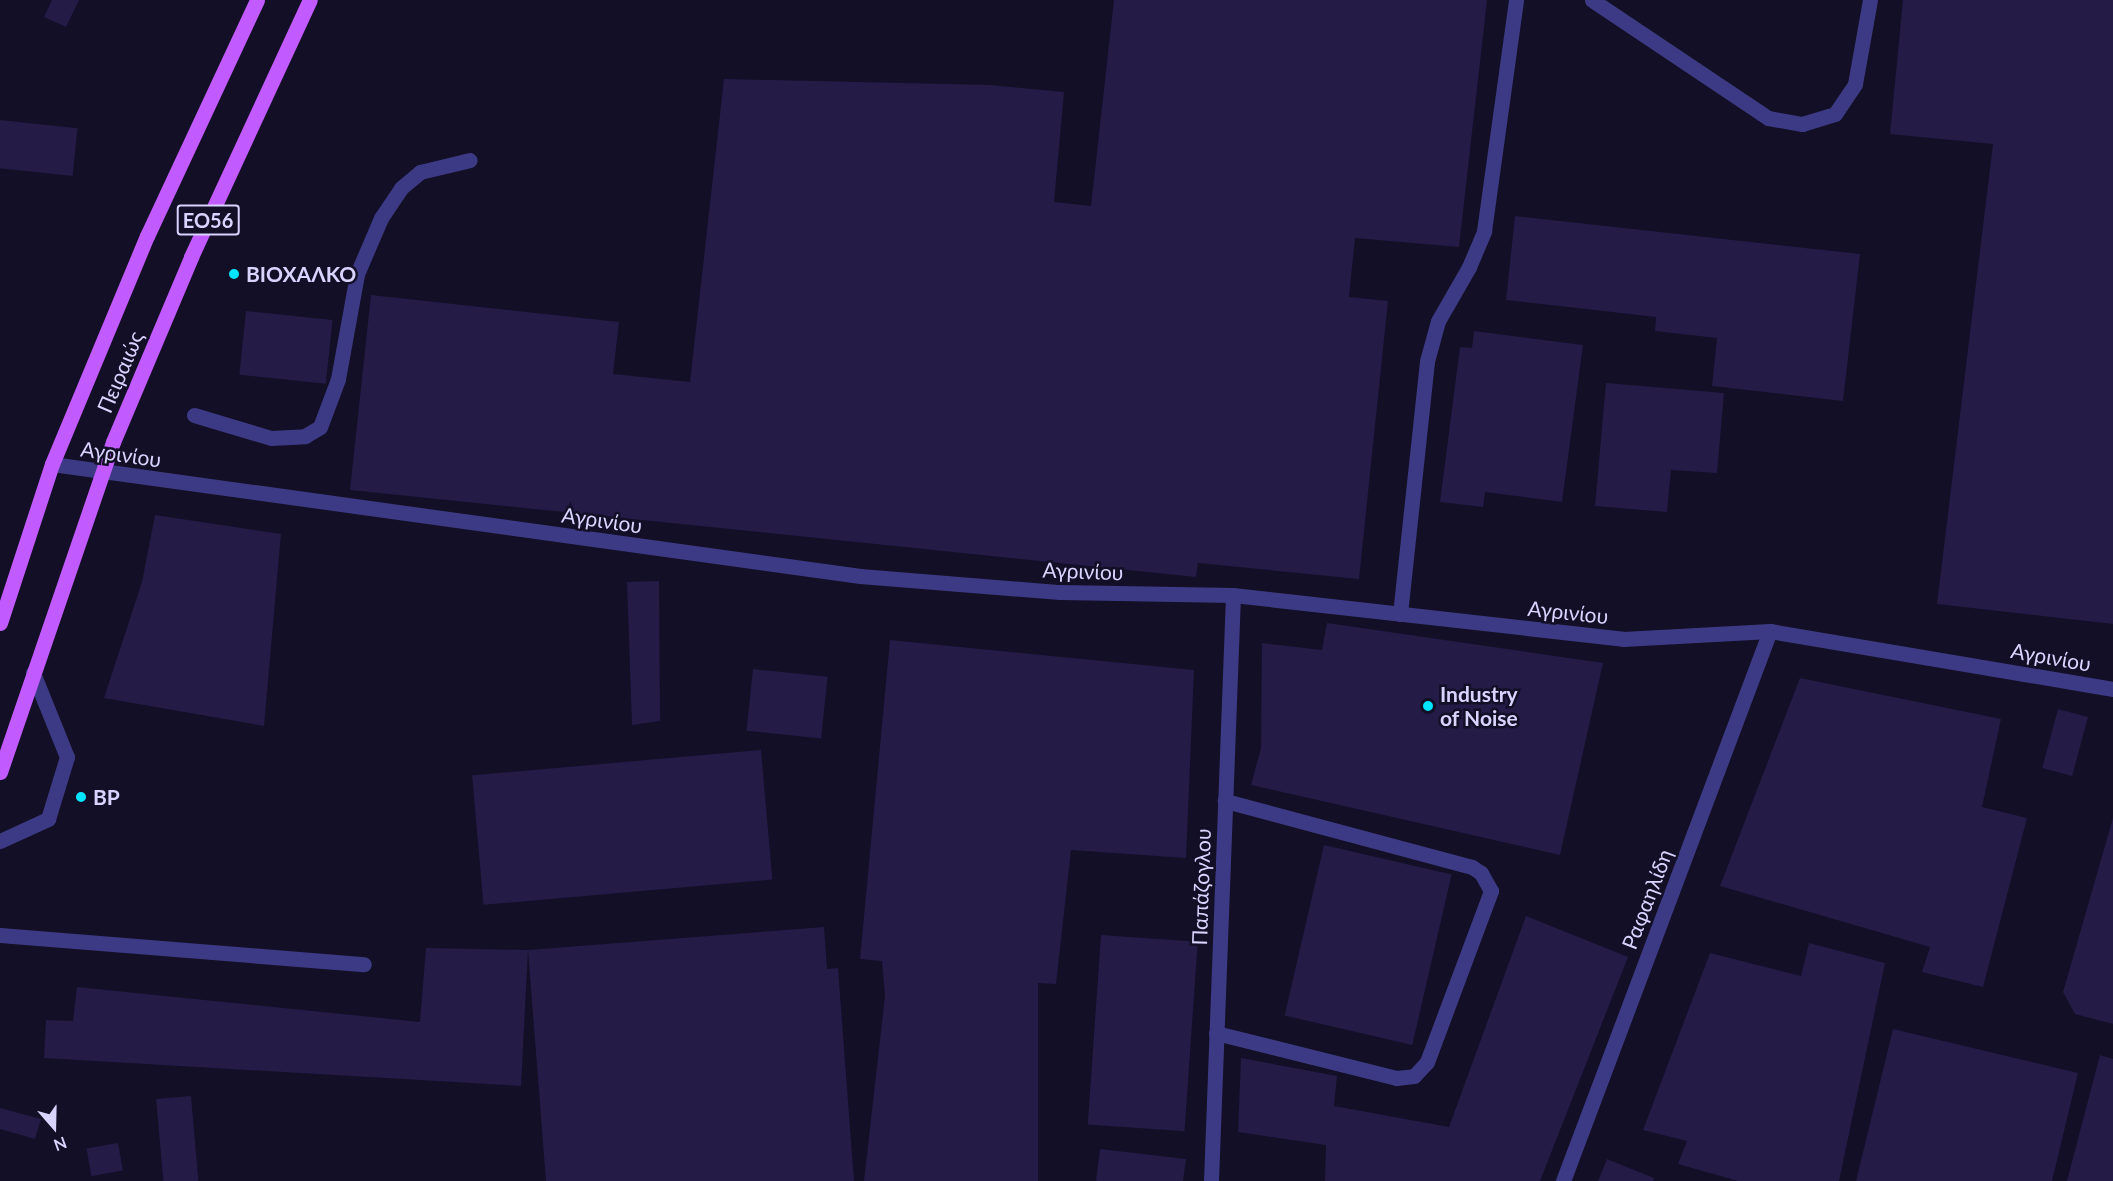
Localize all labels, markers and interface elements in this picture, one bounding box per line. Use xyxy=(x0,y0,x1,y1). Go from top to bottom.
road number: ΕΟ56 xyxy=(176,203,240,237)
place label: ΒΙΟΧΑΛΚΟ xyxy=(246,261,356,287)
marker: ΒΙΟΧΑΛΚΟ xyxy=(227,267,241,281)
street label: Πειραιώς xyxy=(92,327,148,417)
street label: Αγρινίου xyxy=(79,436,163,472)
street label: Αγρινίου xyxy=(560,502,644,538)
street label: Αγρινίου xyxy=(1042,557,1124,585)
street label: Αγρινίου xyxy=(1526,595,1610,629)
street label: Αγρινίου xyxy=(2009,638,2093,676)
place label: Industry of Noise xyxy=(1440,681,1518,731)
marker: Industry of Noise xyxy=(1421,699,1435,713)
place label: BP xyxy=(93,784,120,810)
marker: BP xyxy=(74,790,88,804)
street label: Παπάζογλου xyxy=(1186,828,1216,946)
street label: Ραφαηλίδη xyxy=(1616,845,1678,953)
north arrow xyxy=(24,1097,84,1157)
text: N xyxy=(51,1133,69,1155)

